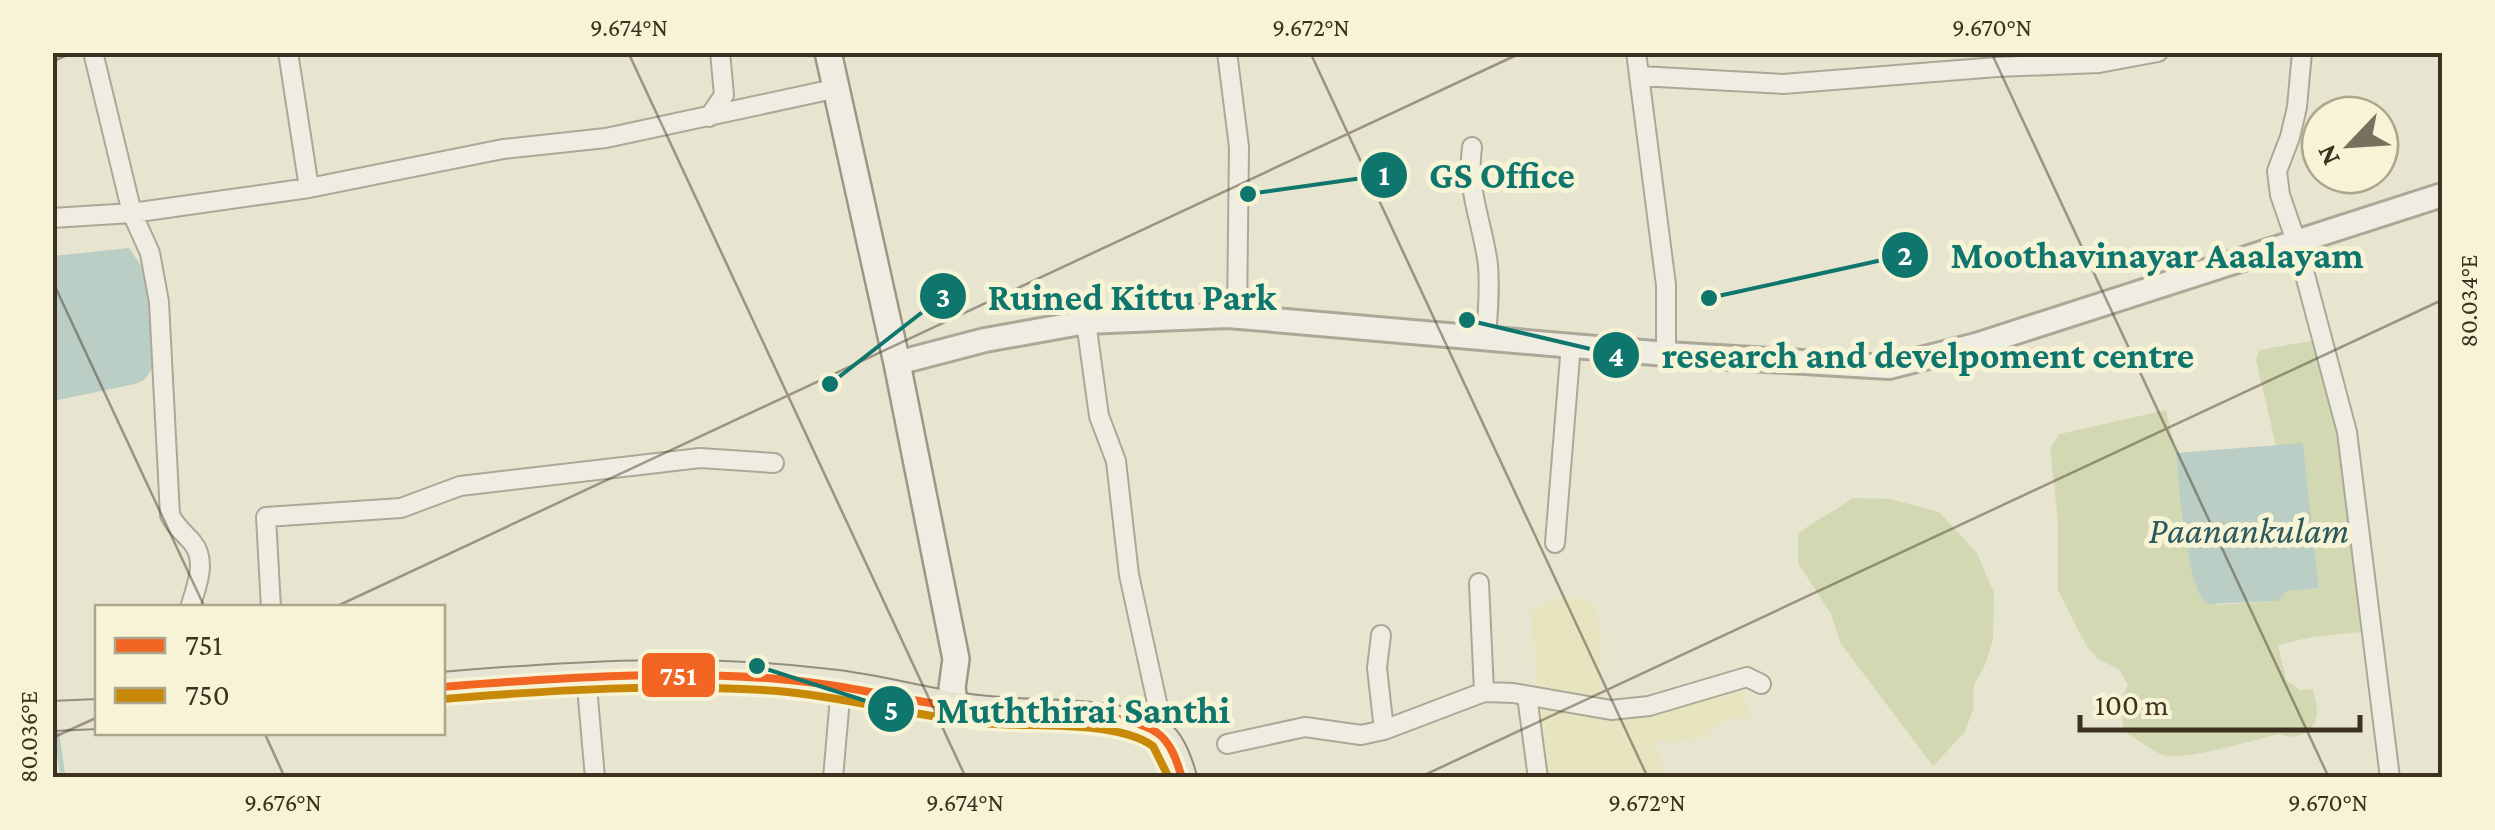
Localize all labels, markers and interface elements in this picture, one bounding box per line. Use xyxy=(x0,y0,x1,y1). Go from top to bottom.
text: 9.674°N xyxy=(590,14,668,41)
text: 9.672°N xyxy=(1272,14,1350,41)
text: 9.670°N xyxy=(1952,14,2032,41)
north arrow xyxy=(2300,95,2400,195)
text: N xyxy=(2310,140,2346,171)
callout: GS Office xyxy=(1359,141,1595,209)
text: GS Office xyxy=(1429,154,1575,196)
text: 1 xyxy=(1378,158,1390,191)
callout: Moothavinayar Aaalayam xyxy=(1880,221,2384,289)
text: Moothavinayar Aaalayam xyxy=(1950,234,2364,276)
text: 2 xyxy=(1897,238,1913,271)
text: 80.034°E xyxy=(2455,255,2482,347)
callout: Ruined Kittu Park xyxy=(918,262,1297,330)
text: Ruined Kittu Park xyxy=(988,276,1277,318)
text: 3 xyxy=(936,280,950,313)
callout: research and develpoment centre xyxy=(1591,321,2214,389)
text: research and develpoment centre xyxy=(1662,334,2194,376)
text: 4 xyxy=(1608,339,1624,372)
water label: Paanankulam xyxy=(2149,509,2349,551)
legend xyxy=(95,605,445,735)
text: 751 xyxy=(185,628,223,661)
line badge: 751 xyxy=(640,651,717,699)
text: 751 xyxy=(659,660,697,691)
scale bar xyxy=(2080,670,2360,732)
callout: Muththirai Santhi xyxy=(866,675,1250,743)
text: 750 xyxy=(185,678,230,711)
text: 100 m xyxy=(2095,688,2169,721)
text: Muththirai Santhi xyxy=(936,689,1230,731)
text: 80.036°E xyxy=(15,691,42,783)
text: 5 xyxy=(884,693,898,726)
text: 9.676°N xyxy=(244,789,322,816)
text: 9.674°N xyxy=(926,789,1004,816)
text: 9.672°N xyxy=(1608,789,1686,816)
text: 9.670°N xyxy=(2288,789,2368,816)

